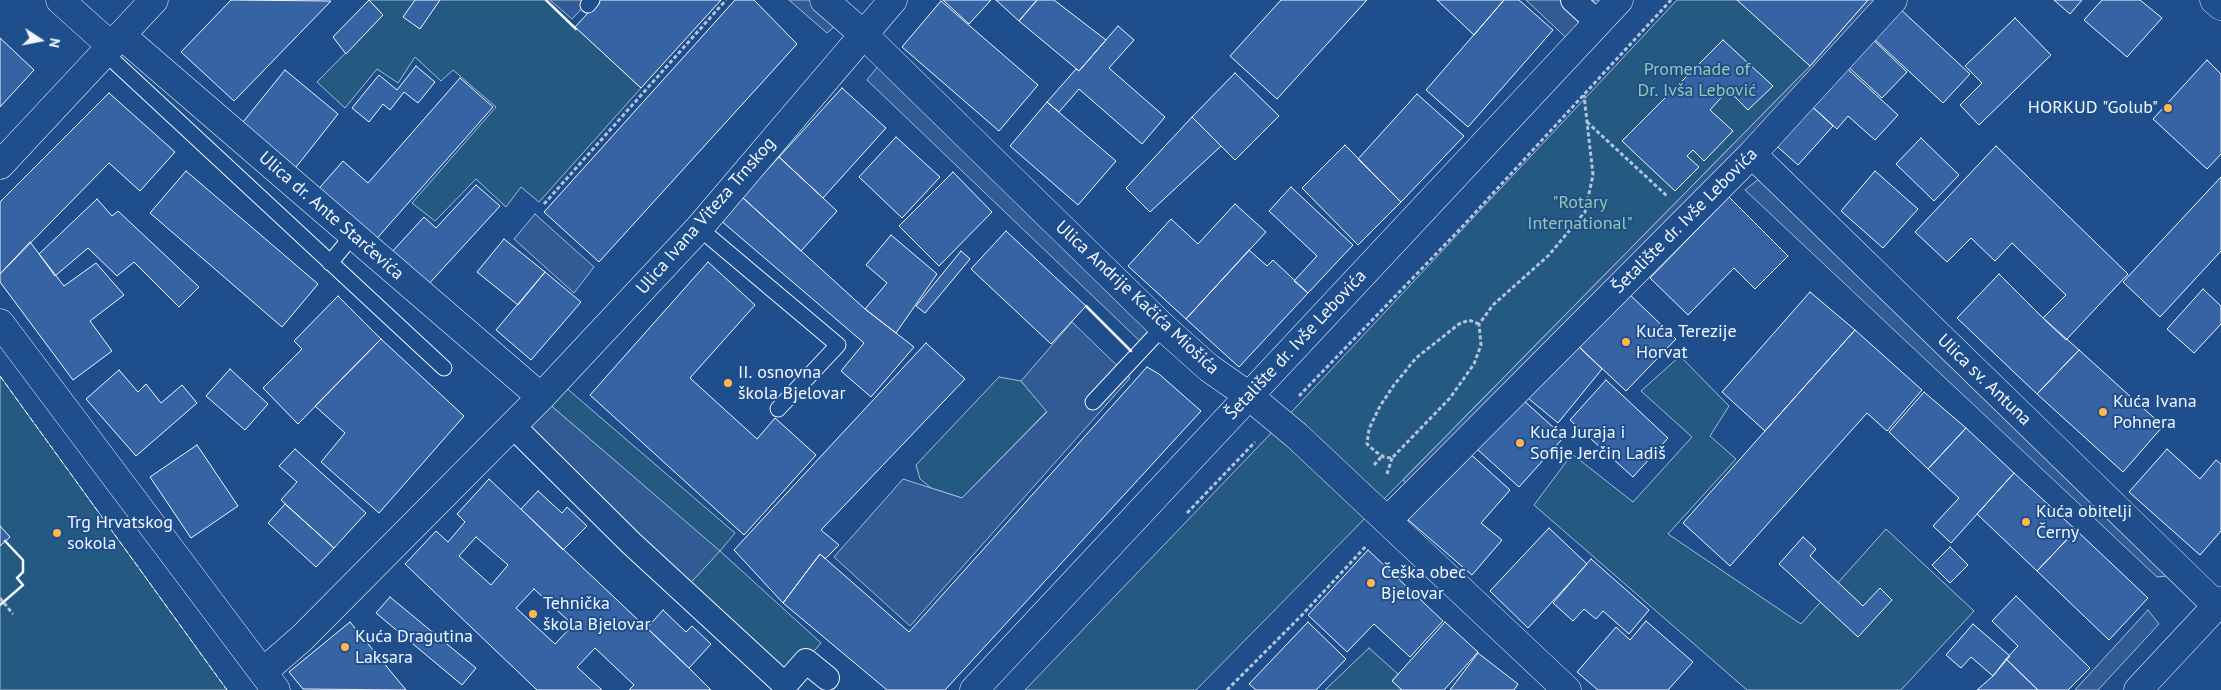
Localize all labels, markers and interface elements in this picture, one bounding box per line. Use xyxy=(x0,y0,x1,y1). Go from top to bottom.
north arrow xyxy=(15,15,65,65)
text: N xyxy=(45,37,64,49)
park label: Promenade of Dr. Ivša Lebović xyxy=(1638,59,1756,102)
place label: HORKUD "Golub" xyxy=(2028,97,2158,119)
marker: HORKUD "Golub" xyxy=(2162,102,2174,114)
street label: Ulica Ivana Viteza Trnskog xyxy=(632,133,780,299)
street label: Šetalište dr. Ivše Lebovića xyxy=(1608,144,1762,298)
street label: Ulica dr. Ante Starčevića xyxy=(254,147,408,285)
park label: "Rotary International" xyxy=(1527,192,1633,234)
street label: Ulica Andrije Kačića Miošića xyxy=(1051,217,1223,379)
street label: Šetalište dr. Ivše Lebovića xyxy=(1221,266,1371,424)
place label: Kuća Terezije Horvat xyxy=(1636,321,1737,364)
street label: Ulica sv. Antuna xyxy=(1933,330,2035,430)
marker: Kuća Terezije Horvat xyxy=(1620,336,1632,348)
place label: II. osnovna škola Bjelovar xyxy=(738,362,845,404)
marker: II. osnovna škola Bjelovar xyxy=(722,377,734,389)
place label: Kuća Ivana Pohnera xyxy=(2113,391,2197,434)
marker: Kuća Ivana Pohnera xyxy=(2097,406,2109,418)
place label: Kuća Juraja i Sofije Jerčin Ladiš xyxy=(1530,422,1666,464)
marker: Kuća Juraja i Sofije Jerčin Ladiš xyxy=(1514,437,1526,449)
place label: Kuća obitelji Černy xyxy=(2036,501,2132,544)
place label: Trg Hrvatskog sokola xyxy=(67,512,173,554)
marker: Kuća obitelji Černy xyxy=(2020,516,2032,528)
marker: Trg Hrvatskog sokola xyxy=(51,527,63,539)
place label: Češka obec Bjelovar xyxy=(1381,562,1466,604)
marker: Češka obec Bjelovar xyxy=(1365,577,1377,589)
place label: Tehnička škola Bjelovar xyxy=(543,593,650,636)
marker: Tehnička škola Bjelovar xyxy=(527,608,539,620)
place label: Kuća Dragutina Laksara xyxy=(355,626,473,669)
marker: Kuća Dragutina Laksara xyxy=(339,641,351,653)

